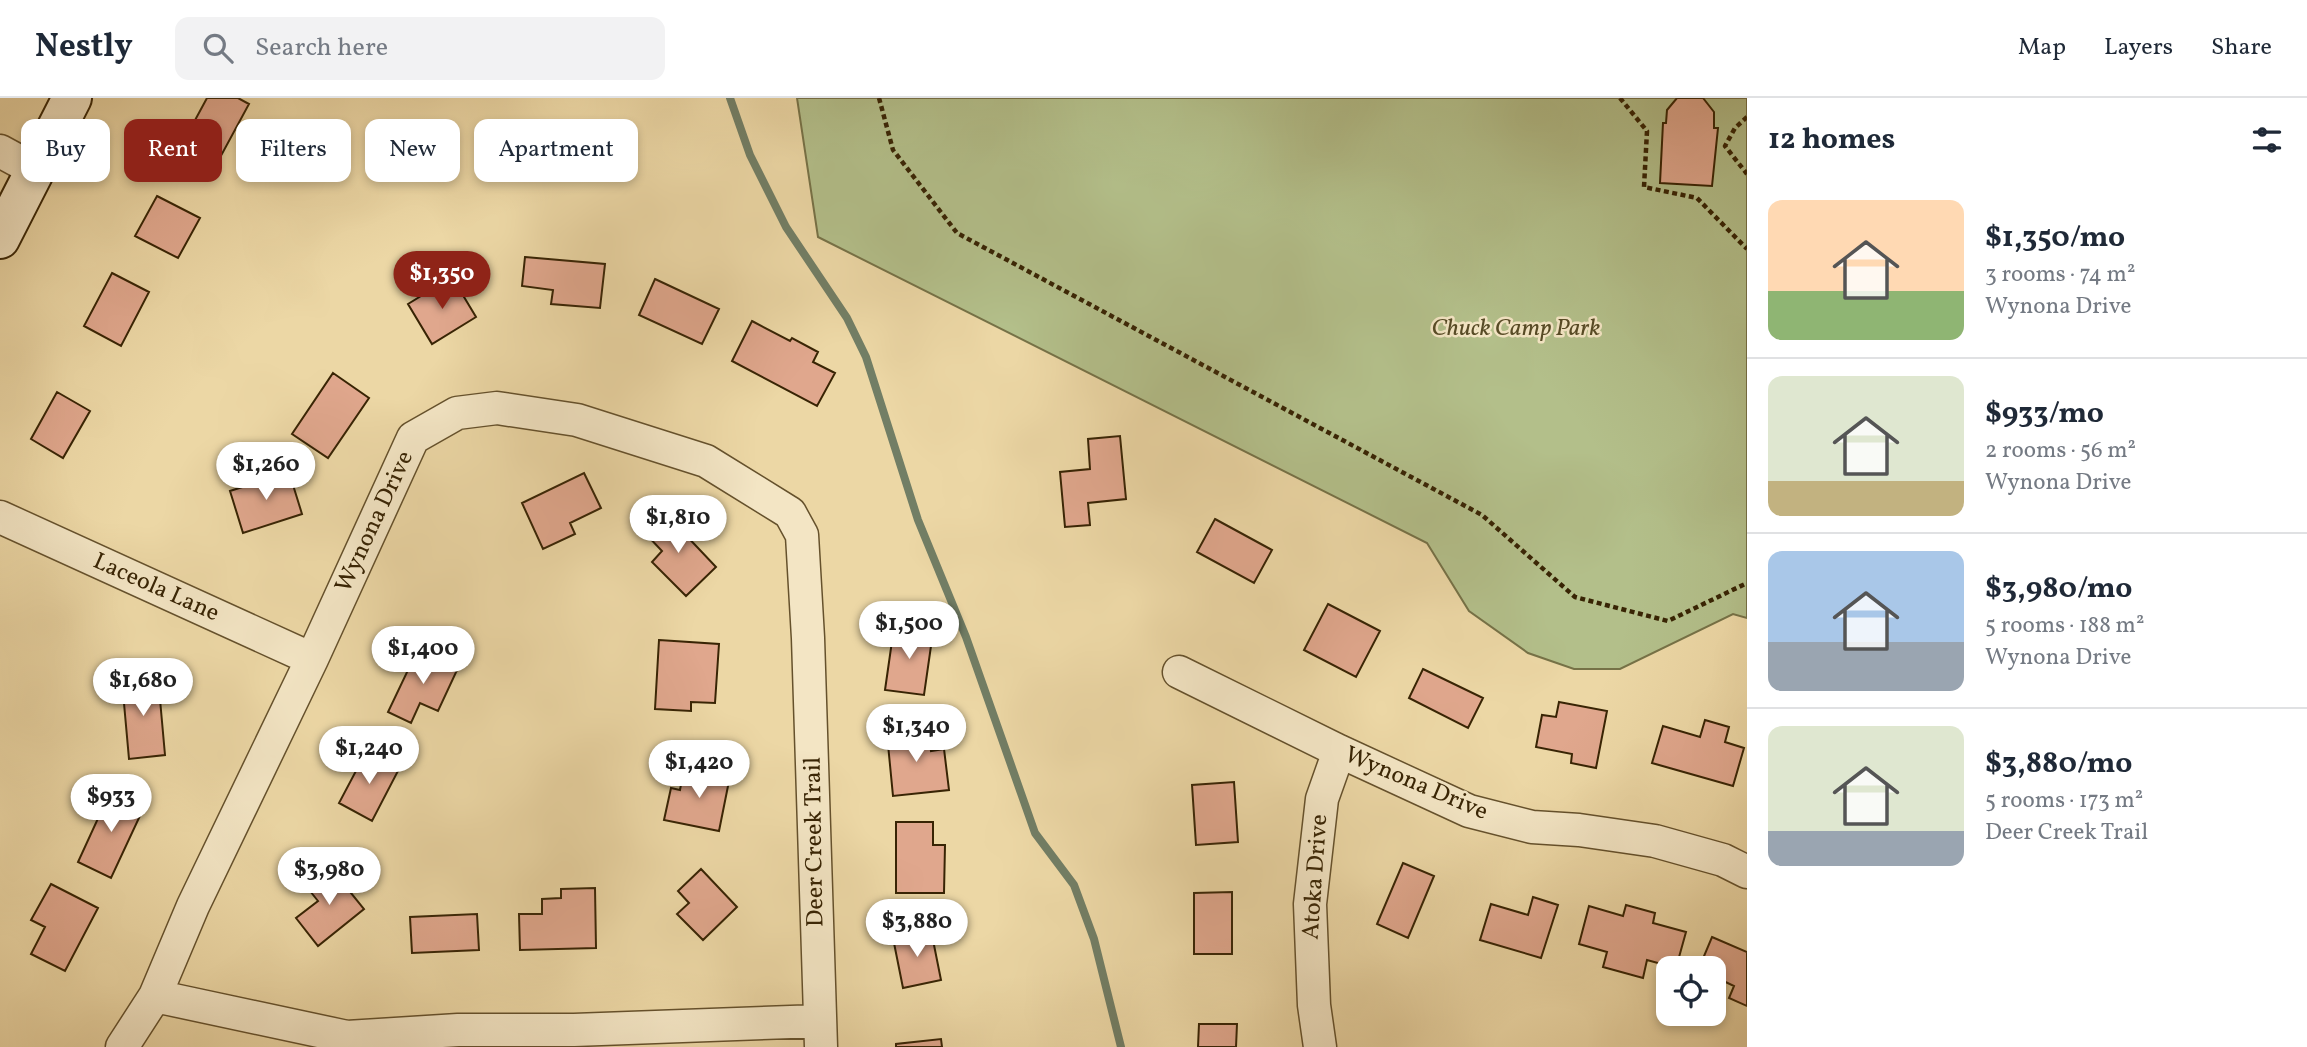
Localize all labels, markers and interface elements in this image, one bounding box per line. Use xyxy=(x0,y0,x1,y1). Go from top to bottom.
search box xyxy=(175,17,665,80)
text: Nestly xyxy=(35,25,133,71)
icon: search xyxy=(199,29,237,67)
text: Search here xyxy=(255,30,388,66)
text: Map xyxy=(2018,31,2066,65)
text: Layers xyxy=(2104,31,2173,65)
text: Share xyxy=(2211,31,2272,65)
chip: Buy xyxy=(21,119,110,182)
chip: Rent xyxy=(124,119,222,182)
chip: Filters xyxy=(236,119,351,182)
chip: New xyxy=(365,119,460,182)
chip: Apartment xyxy=(474,119,638,182)
text: 12 homes xyxy=(1768,119,1895,161)
icon: filters xyxy=(2248,121,2286,159)
text: $1,350/mo xyxy=(1985,217,2125,259)
icon: home xyxy=(1824,228,1908,312)
pin: $1,350 xyxy=(385,252,499,311)
text: $1,350 xyxy=(409,258,475,290)
text: 3 rooms · 74 m² xyxy=(1985,259,2135,291)
text: Wynona Drive xyxy=(1985,291,2132,323)
park label: Chuck Camp Park xyxy=(1432,312,1600,346)
text: $933/mo xyxy=(1985,393,2104,435)
icon: home xyxy=(1824,404,1908,488)
text: 2 rooms · 56 m² xyxy=(1985,435,2136,467)
pin: $1,260 xyxy=(209,442,323,502)
street label: Wynona Drive xyxy=(327,446,423,598)
text: $1,260 xyxy=(232,449,300,481)
text: Wynona Drive xyxy=(1985,467,2132,499)
pin: $1,810 xyxy=(621,496,735,555)
text: $1,810 xyxy=(646,502,710,534)
street label: Laceola Lane xyxy=(87,545,225,631)
text: $3,980/mo xyxy=(1985,568,2133,610)
icon: home xyxy=(1824,579,1908,663)
pin: $1,500 xyxy=(852,602,966,661)
text: $1,500 xyxy=(875,608,943,640)
text: 5 rooms · 188 m² xyxy=(1985,610,2144,642)
pin: $1,400 xyxy=(366,626,480,686)
text: $1,400 xyxy=(388,633,458,665)
text: Wynona Drive xyxy=(1985,642,2132,674)
pin: $1,680 xyxy=(86,658,200,718)
text: $1,680 xyxy=(109,665,177,697)
pin: $1,340 xyxy=(859,704,973,764)
text: $1,340 xyxy=(882,711,950,743)
pin: $1,240 xyxy=(312,726,426,786)
text: $1,240 xyxy=(335,733,403,765)
street label: Wynona Drive xyxy=(1339,738,1493,830)
pin: $1,420 xyxy=(642,740,756,800)
text: $3,880/mo xyxy=(1985,743,2132,785)
text: $1,420 xyxy=(665,747,733,779)
icon: home xyxy=(1824,754,1908,838)
street label: Deer Creek Trail xyxy=(797,757,833,927)
pin: $933 xyxy=(70,774,152,834)
text: $933 xyxy=(87,781,135,813)
text: 5 rooms · 173 m² xyxy=(1985,785,2143,817)
street label: Atoka Drive xyxy=(1295,813,1337,941)
text: Deer Creek Trail xyxy=(1985,817,2148,849)
pin: $3,980 xyxy=(272,848,386,907)
text: $3,980 xyxy=(294,854,364,886)
pin: $3,880 xyxy=(860,900,974,959)
text: $3,880 xyxy=(882,906,952,938)
map controls xyxy=(1656,956,1726,1026)
button: locate xyxy=(1656,956,1726,1026)

